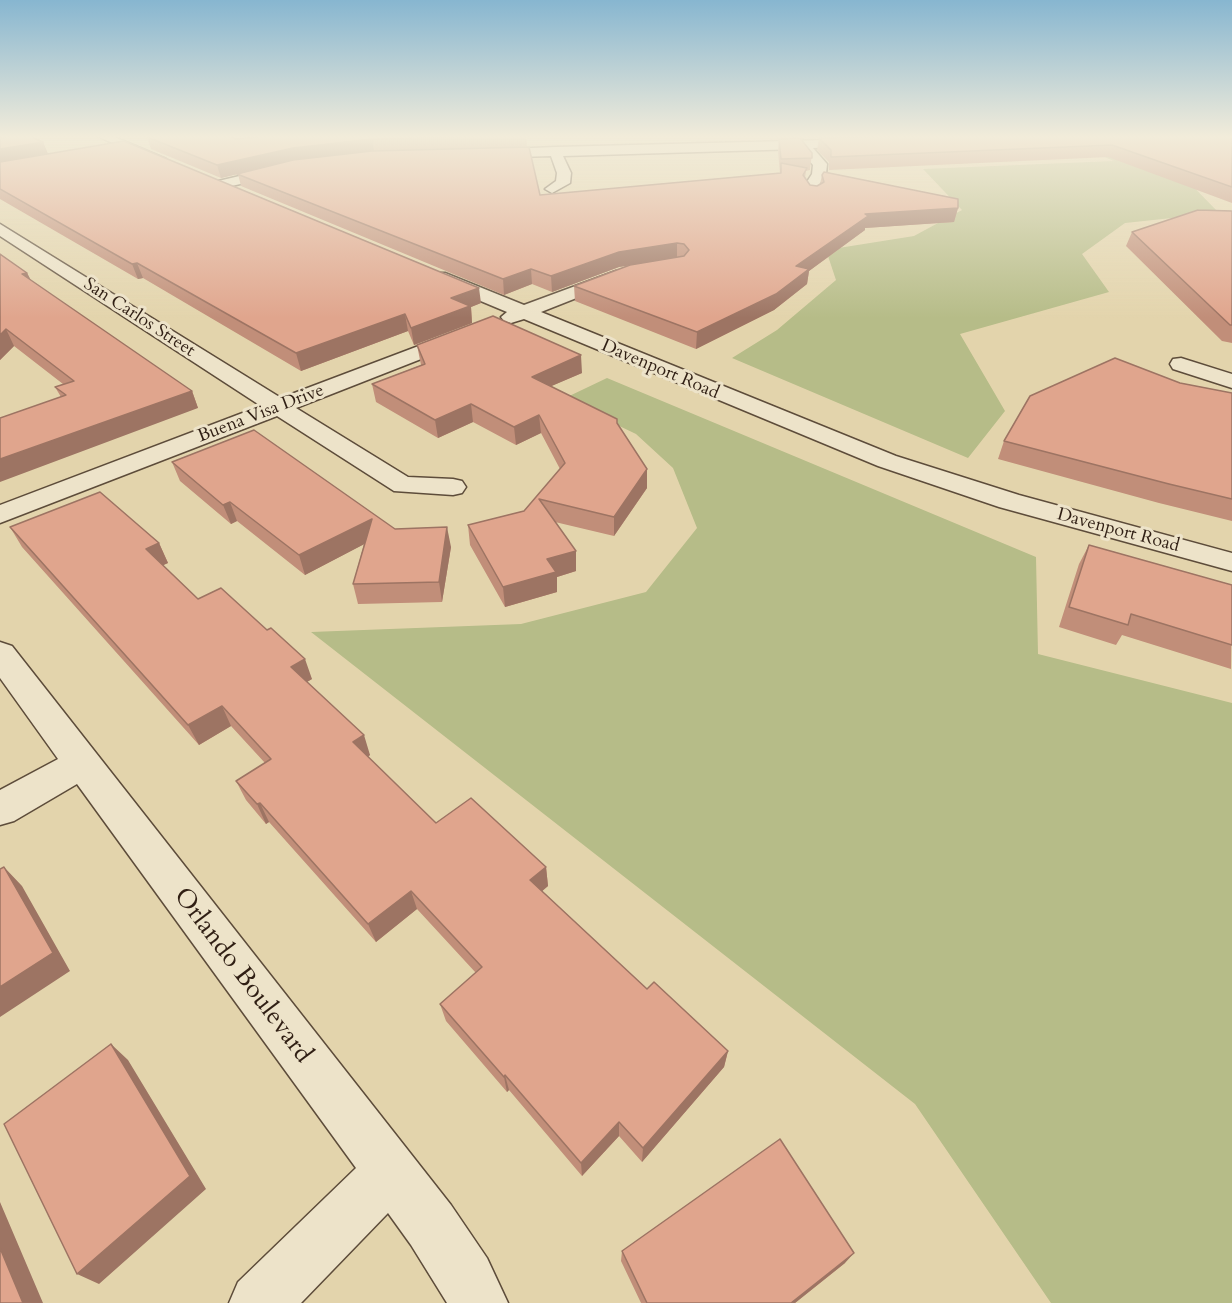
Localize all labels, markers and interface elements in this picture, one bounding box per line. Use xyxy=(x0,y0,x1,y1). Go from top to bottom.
street label: San Carlos Street xyxy=(79,274,199,362)
street label: Davenport Road xyxy=(598,335,722,405)
street label: Buena Visa Drive xyxy=(195,380,327,448)
street label: Davenport Road xyxy=(1054,504,1182,558)
street label: Orlando Boulevard xyxy=(166,882,318,1070)

